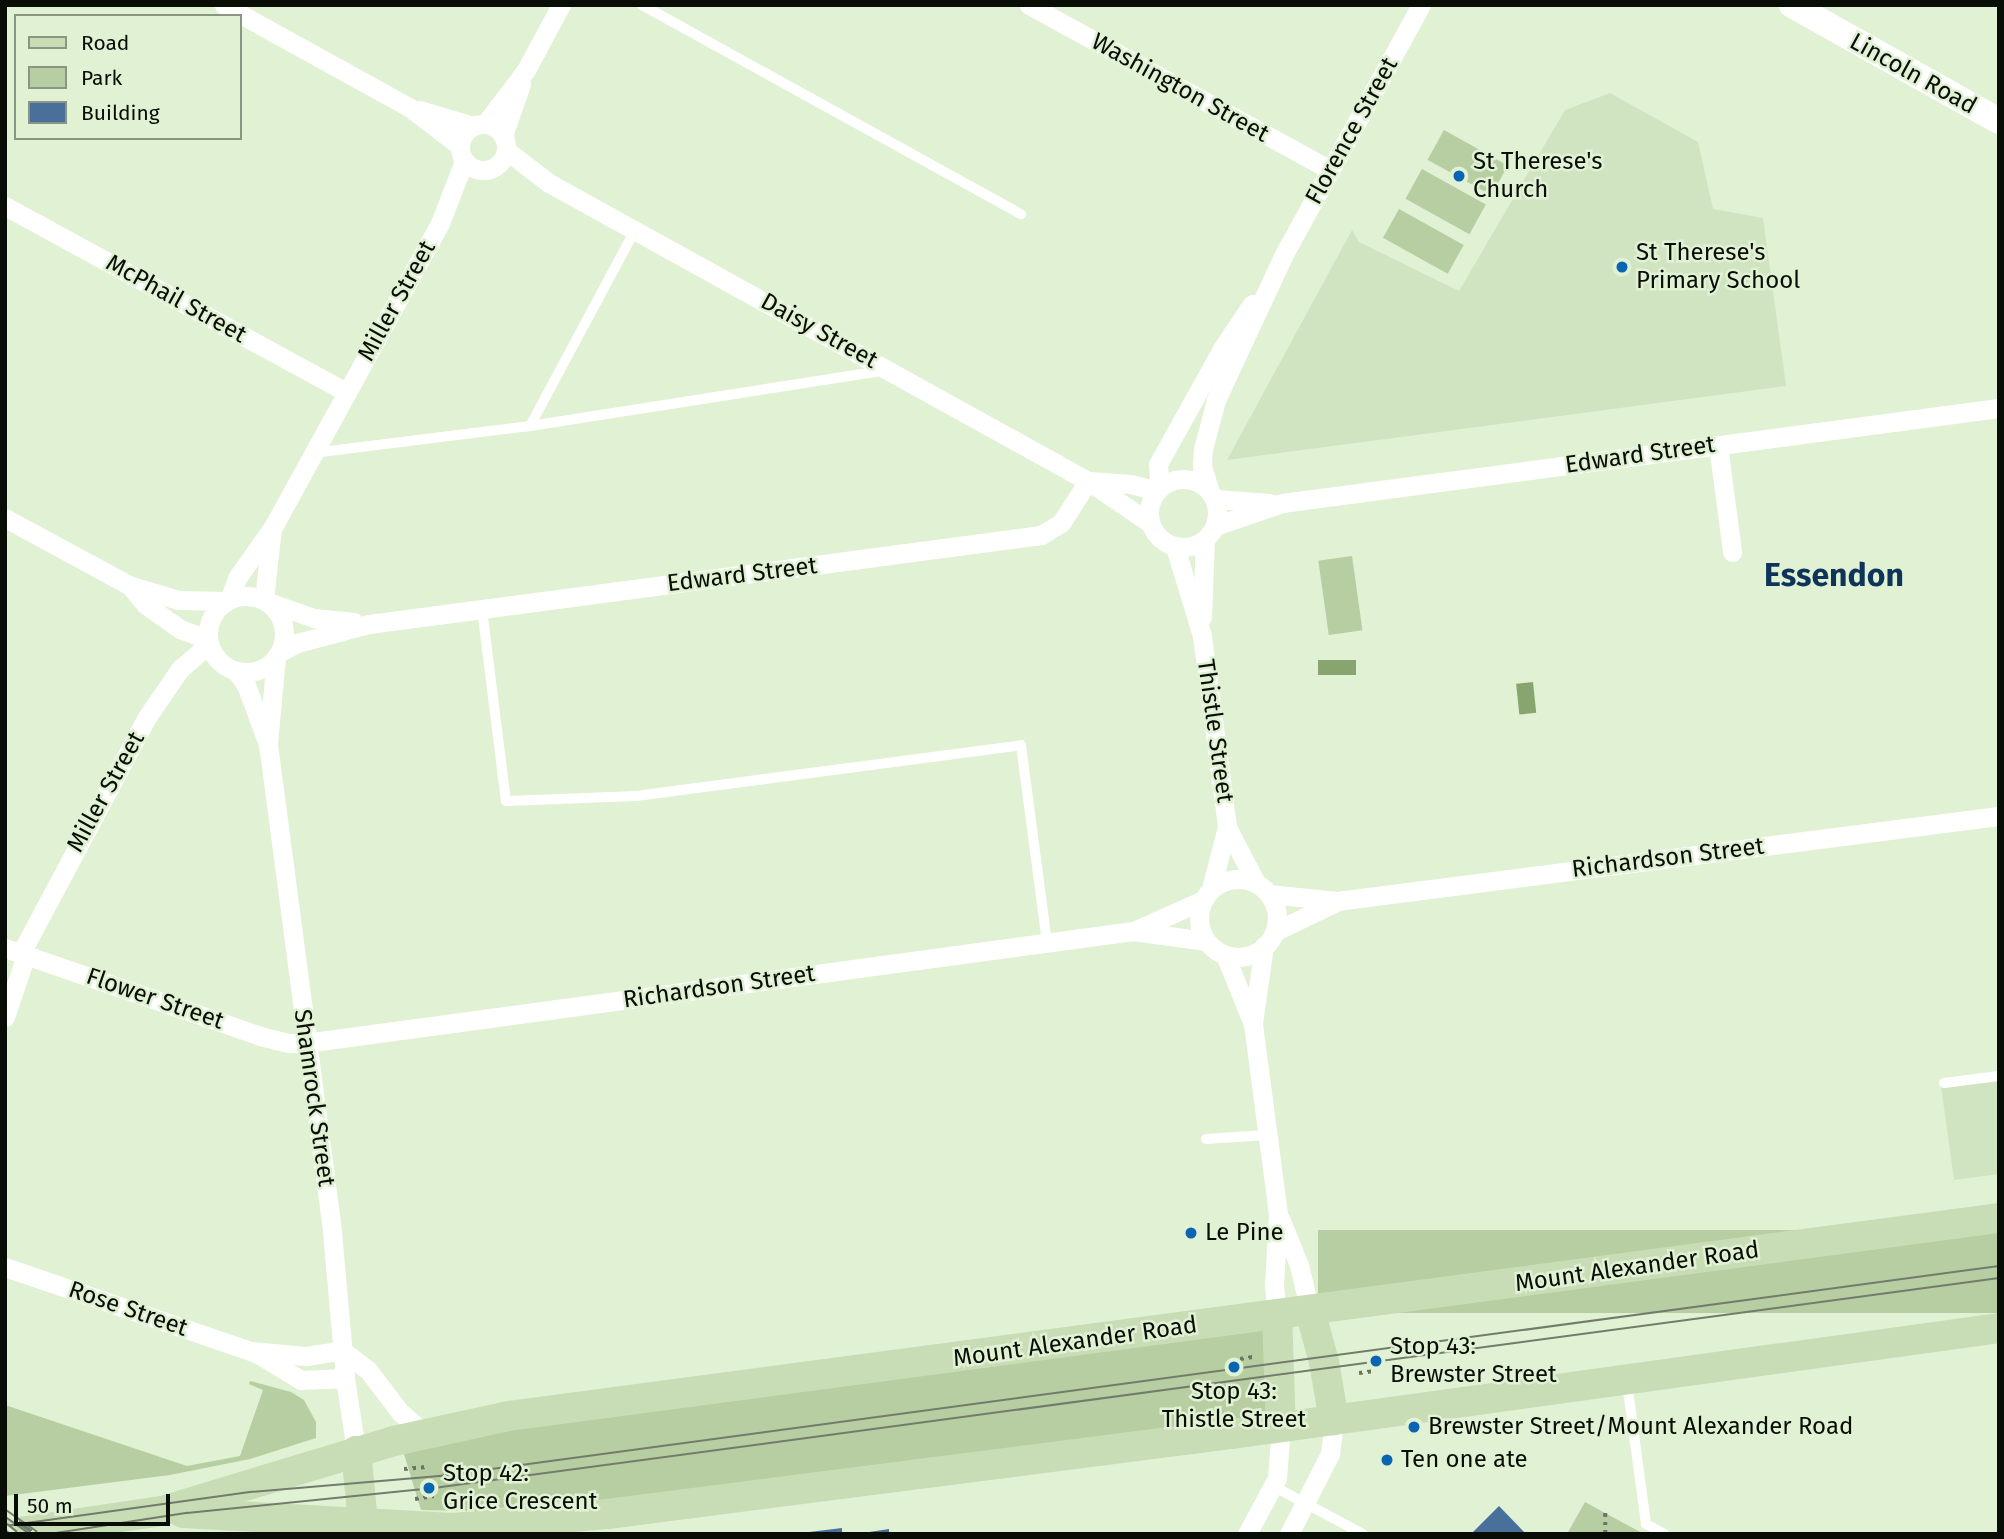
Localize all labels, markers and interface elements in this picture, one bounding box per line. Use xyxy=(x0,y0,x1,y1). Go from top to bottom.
legend xyxy=(14,14,242,140)
street label: Washington Street xyxy=(1086,27,1274,149)
street label: Lincoln Road xyxy=(1845,27,1981,121)
text: Road xyxy=(81,30,129,56)
street label: Florence Street xyxy=(1300,52,1404,210)
text: Park xyxy=(81,65,122,91)
text: Building xyxy=(81,100,160,126)
place label: St Therese's Church xyxy=(1473,148,1603,204)
marker: St Therese's Church xyxy=(1451,168,1467,184)
street label: Miller Street xyxy=(352,236,442,366)
place label: St Therese's Primary School xyxy=(1636,239,1800,295)
street label: McPhail Street xyxy=(101,249,251,349)
marker: St Therese's Primary School xyxy=(1614,259,1630,275)
street label: Daisy Street xyxy=(756,287,882,375)
street label: Edward Street xyxy=(1563,430,1717,480)
street label: Edward Street xyxy=(665,552,819,598)
district label: Essendon xyxy=(1764,556,1904,594)
street label: Thistle Street xyxy=(1191,658,1239,804)
street label: Miller Street xyxy=(61,727,151,857)
street label: Richardson Street xyxy=(1570,832,1766,884)
street label: Richardson Street xyxy=(621,959,817,1015)
street label: Flower Street xyxy=(82,962,228,1036)
street label: Shamrock Street xyxy=(287,1008,341,1188)
place label: Le Pine xyxy=(1205,1219,1284,1247)
marker: Le Pine xyxy=(1183,1225,1199,1241)
street label: Mount Alexander Road xyxy=(1513,1236,1761,1298)
street label: Rose Street xyxy=(65,1275,191,1343)
street label: Mount Alexander Road xyxy=(951,1311,1199,1373)
place label: Stop 43: Brewster Street xyxy=(1390,1333,1557,1389)
marker: Stop 43: Brewster Street xyxy=(1368,1353,1384,1369)
marker: Stop 43: Thistle Street xyxy=(1226,1359,1242,1375)
place label: Stop 43: Thistle Street xyxy=(1162,1378,1306,1434)
place label: Brewster Street/Mount Alexander Road xyxy=(1428,1413,1853,1441)
marker: Brewster Street/Mount Alexander Road xyxy=(1406,1419,1422,1435)
place label: Ten one ate xyxy=(1401,1446,1528,1474)
marker: Ten one ate xyxy=(1379,1452,1395,1468)
place label: Stop 42: Grice Crescent xyxy=(443,1460,597,1516)
scale bar xyxy=(18,1480,173,1524)
marker: Stop 42: Grice Crescent xyxy=(421,1480,437,1496)
text: 50 m xyxy=(27,1493,73,1519)

